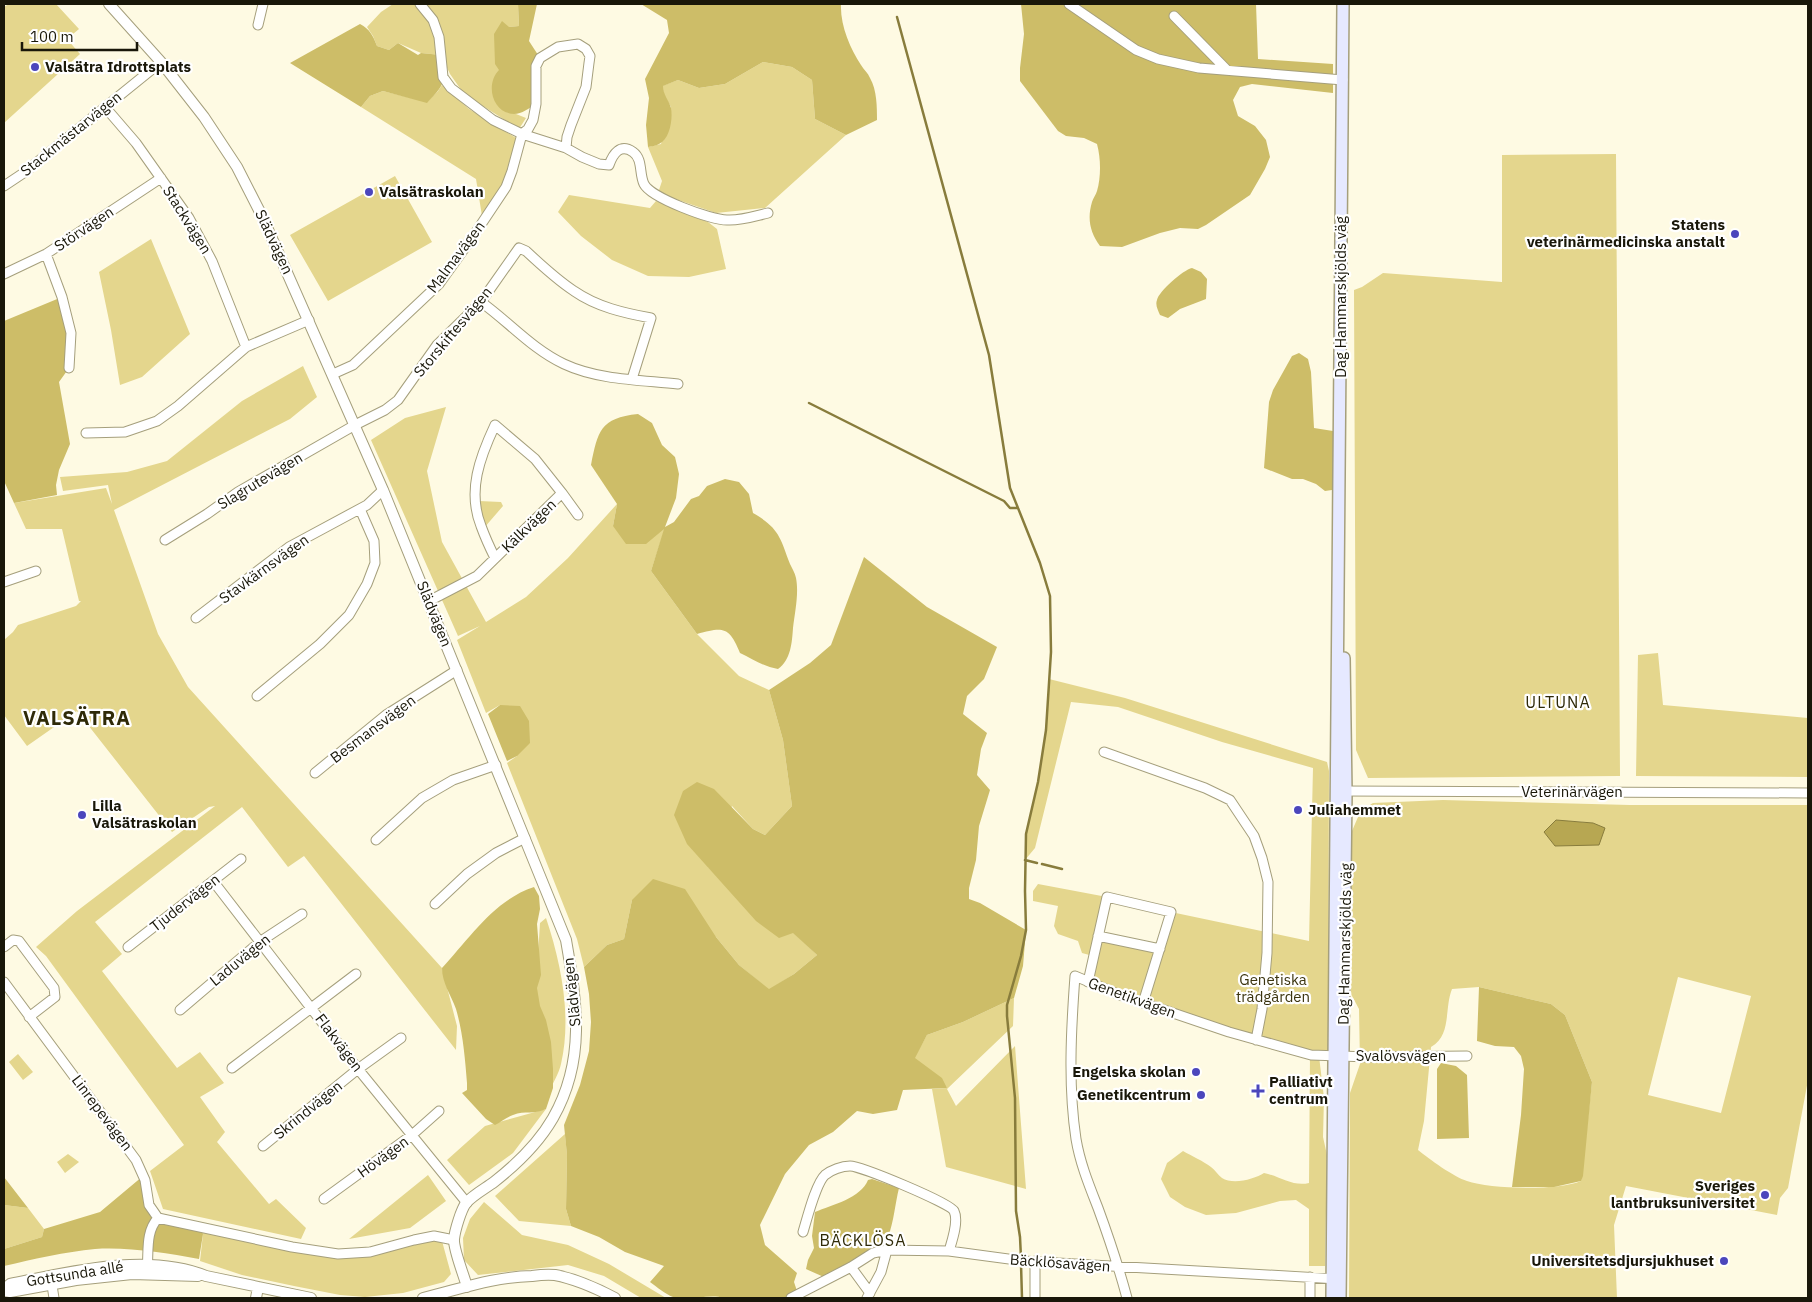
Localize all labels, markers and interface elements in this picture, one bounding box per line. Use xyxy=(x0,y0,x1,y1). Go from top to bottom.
scale bar xyxy=(22,20,138,52)
text: 100 m xyxy=(30,27,74,46)
place label: Valsätra Idrottsplats xyxy=(45,57,192,76)
marker: Valsätra Idrottsplats xyxy=(29,61,41,73)
street label: Stackmästarvägen xyxy=(16,87,125,180)
street label: Stackvägen xyxy=(159,182,216,257)
place label: Valsätraskolan xyxy=(379,182,484,201)
marker: Valsätraskolan xyxy=(363,186,375,198)
street label: Störvägen xyxy=(50,202,117,255)
street label: Slädvägen xyxy=(251,206,298,277)
place label: Statens veterinärmedicinska anstalt xyxy=(1527,215,1725,251)
street label: Dag Hammarskjölds väg xyxy=(1331,216,1350,378)
street label: Malmavägen xyxy=(422,217,489,296)
marker: Statens veterinärmedicinska anstalt xyxy=(1729,228,1741,240)
street label: Storskiftesvägen xyxy=(409,283,496,381)
street label: Slagrutevägen xyxy=(214,448,306,513)
street label: Kälkvägen xyxy=(497,495,560,556)
street label: Stavkärnsvägen xyxy=(215,530,312,607)
street label: Slädvägen xyxy=(413,578,456,650)
street label: Besmansvägen xyxy=(326,690,419,767)
district label: ULTUNA xyxy=(1525,692,1591,712)
district label: VALSÄTRA xyxy=(23,704,131,731)
street label: Veterinärvägen xyxy=(1521,782,1623,801)
place label: Lilla Valsätraskolan xyxy=(92,796,197,832)
place label: Juliahemmet xyxy=(1308,800,1401,819)
marker: Juliahemmet xyxy=(1292,804,1304,816)
marker: Lilla Valsätraskolan xyxy=(76,809,88,821)
street label: Dag Hammarskjölds väg xyxy=(1334,863,1355,1025)
street label: Tjudervägen xyxy=(146,869,223,936)
street label: Laduvägen xyxy=(206,929,274,990)
street label: Slädvägen xyxy=(558,957,585,1028)
park label: Genetiska trädgården xyxy=(1236,970,1310,1006)
street label: Genetikvägen xyxy=(1086,973,1179,1022)
street label: Flakvägen xyxy=(311,1010,367,1076)
street label: Svalövsvägen xyxy=(1356,1046,1446,1065)
place label: Engelska skolan xyxy=(1072,1062,1186,1081)
marker: Engelska skolan xyxy=(1190,1066,1202,1078)
street label: Linrepevägen xyxy=(68,1071,137,1154)
place label: Palliativt centrum xyxy=(1269,1072,1333,1108)
street label: Skrindvägen xyxy=(269,1076,346,1143)
marker: Palliativt centrum xyxy=(1251,1084,1265,1098)
place label: Genetikcentrum xyxy=(1077,1085,1191,1104)
marker: Genetikcentrum xyxy=(1195,1089,1207,1101)
street label: Hövägen xyxy=(353,1132,412,1182)
place label: Sveriges lantbruksuniversitet xyxy=(1611,1176,1755,1212)
marker: Sveriges lantbruksuniversitet xyxy=(1759,1189,1771,1201)
district label: BÄCKLÖSA xyxy=(820,1230,906,1250)
street label: Bäcklösavägen xyxy=(1009,1250,1111,1275)
place label: Universitetsdjursjukhuset xyxy=(1531,1251,1714,1270)
marker: Universitetsdjursjukhuset xyxy=(1718,1255,1730,1267)
street label: Gottsunda allé xyxy=(25,1256,125,1291)

